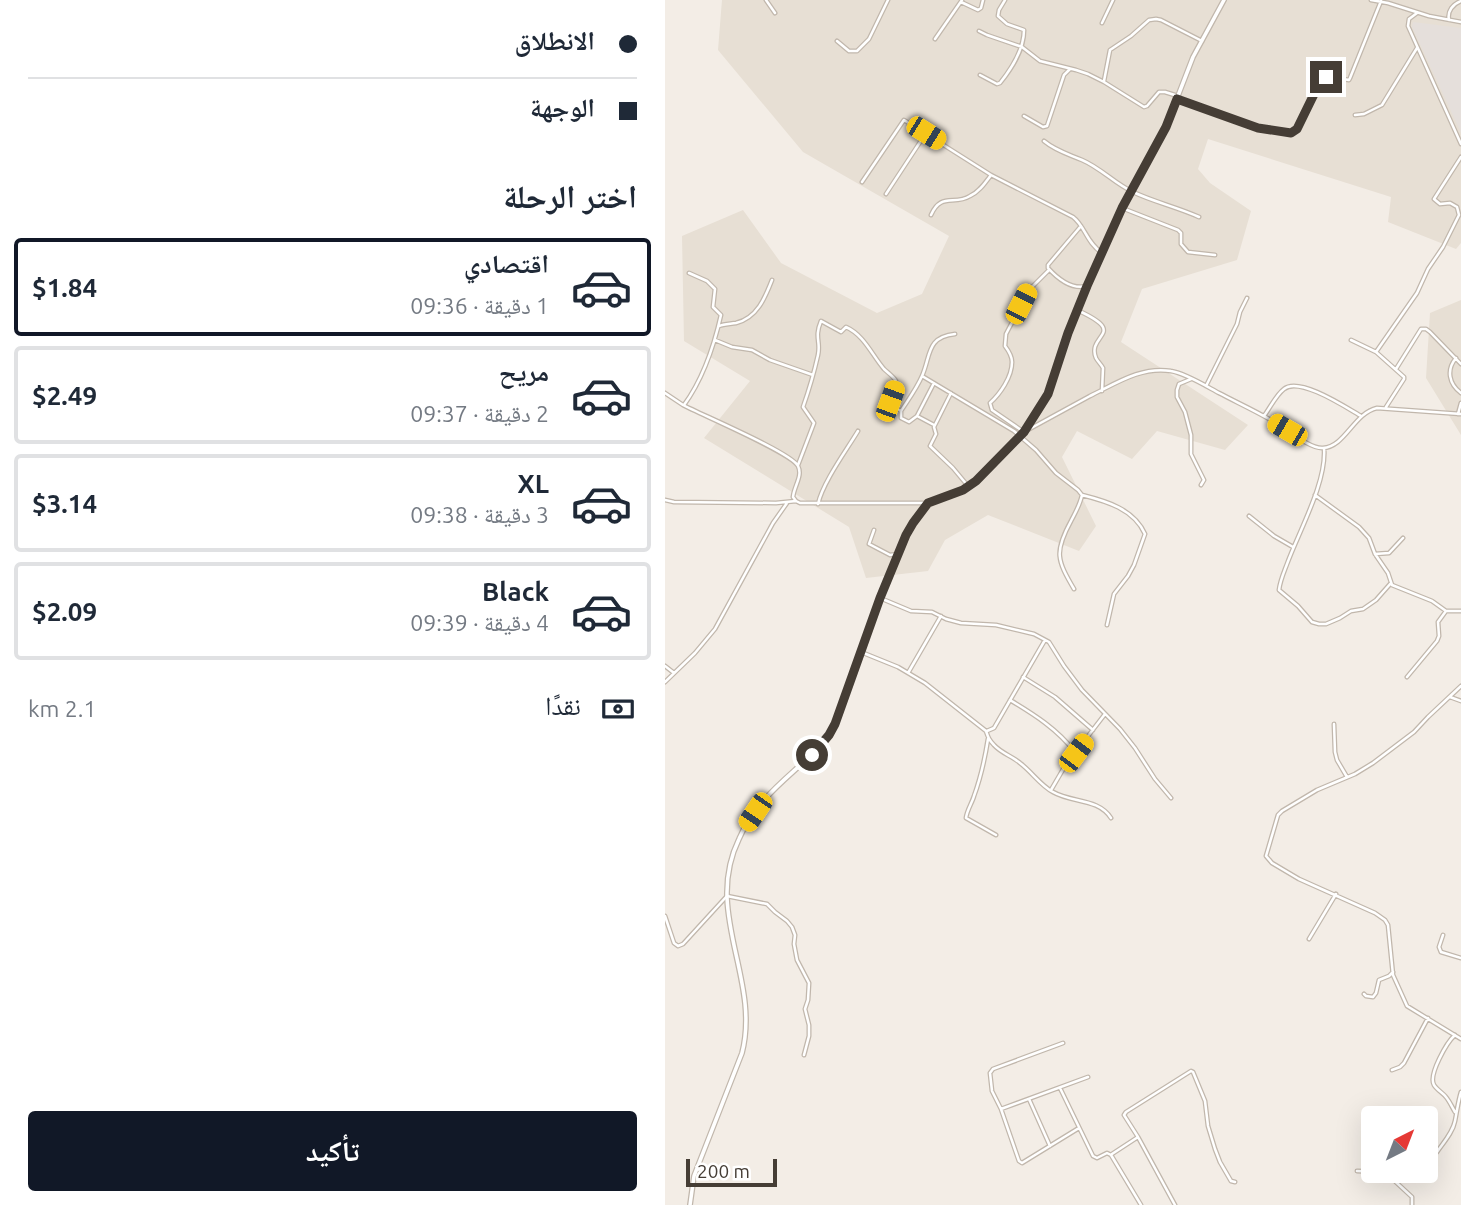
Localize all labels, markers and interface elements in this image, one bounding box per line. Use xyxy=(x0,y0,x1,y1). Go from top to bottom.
text: الانطلاق xyxy=(515,26,595,55)
route end xyxy=(1310,61,1342,93)
text: الوجهة xyxy=(530,93,595,122)
car xyxy=(903,113,950,153)
text: اختر الرحلة xyxy=(503,178,637,214)
text: اقتصادي xyxy=(464,249,549,278)
icon: car xyxy=(570,256,633,319)
text: $1.84 xyxy=(32,273,97,302)
car xyxy=(1003,281,1040,327)
text: 1 دقيقة · 09:36 xyxy=(410,293,549,318)
text: مريح xyxy=(499,357,549,386)
icon: car xyxy=(570,364,633,427)
car xyxy=(873,378,908,424)
text: $2.49 xyxy=(32,381,97,410)
text: 2 دقيقة · 09:37 xyxy=(410,401,549,426)
car xyxy=(1264,410,1311,450)
text: XL xyxy=(518,469,549,498)
icon: car xyxy=(570,472,633,535)
text: $3.14 xyxy=(32,489,97,518)
text: 3 دقيقة · 09:38 xyxy=(410,502,549,527)
text: Black xyxy=(482,577,549,606)
icon: car xyxy=(570,580,633,643)
text: $2.09 xyxy=(32,597,97,626)
text: 4 دقيقة · 09:39 xyxy=(410,610,549,635)
icon: cash xyxy=(599,690,637,728)
text: نقدًا xyxy=(545,691,581,720)
text: 2.1 km xyxy=(28,696,96,721)
car xyxy=(1055,730,1098,776)
route start xyxy=(796,739,828,771)
car xyxy=(735,789,776,835)
north arrow xyxy=(1361,1106,1439,1183)
map controls xyxy=(1361,1106,1438,1183)
button: تأكيد xyxy=(28,1111,637,1191)
scale bar xyxy=(686,1156,777,1188)
text: 200 m xyxy=(697,1160,750,1182)

